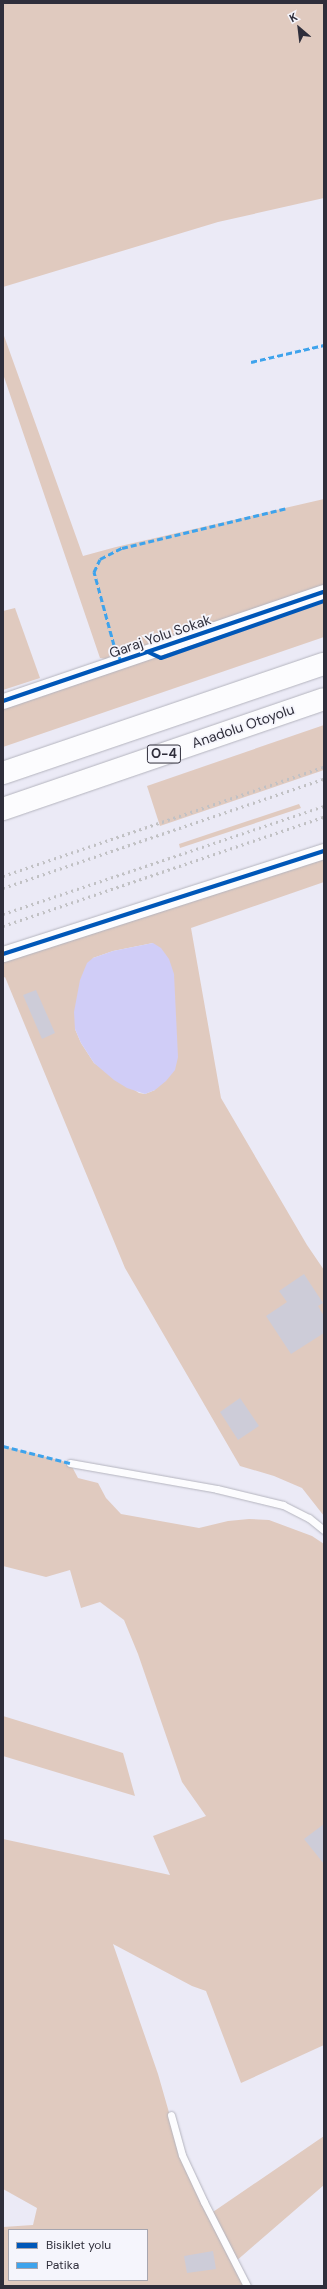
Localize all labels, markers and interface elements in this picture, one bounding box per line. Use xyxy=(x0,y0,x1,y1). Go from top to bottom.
north arrow xyxy=(279,8,319,48)
text: K xyxy=(287,10,300,25)
street label: Garaj Yolu Sokak xyxy=(107,611,213,661)
street label: Anadolu Otoyolu xyxy=(190,701,296,751)
road number: O-4 xyxy=(146,743,182,765)
legend xyxy=(8,2229,148,2281)
text: Bisiklet yolu xyxy=(46,2237,111,2253)
text: Patika xyxy=(46,2257,79,2273)

